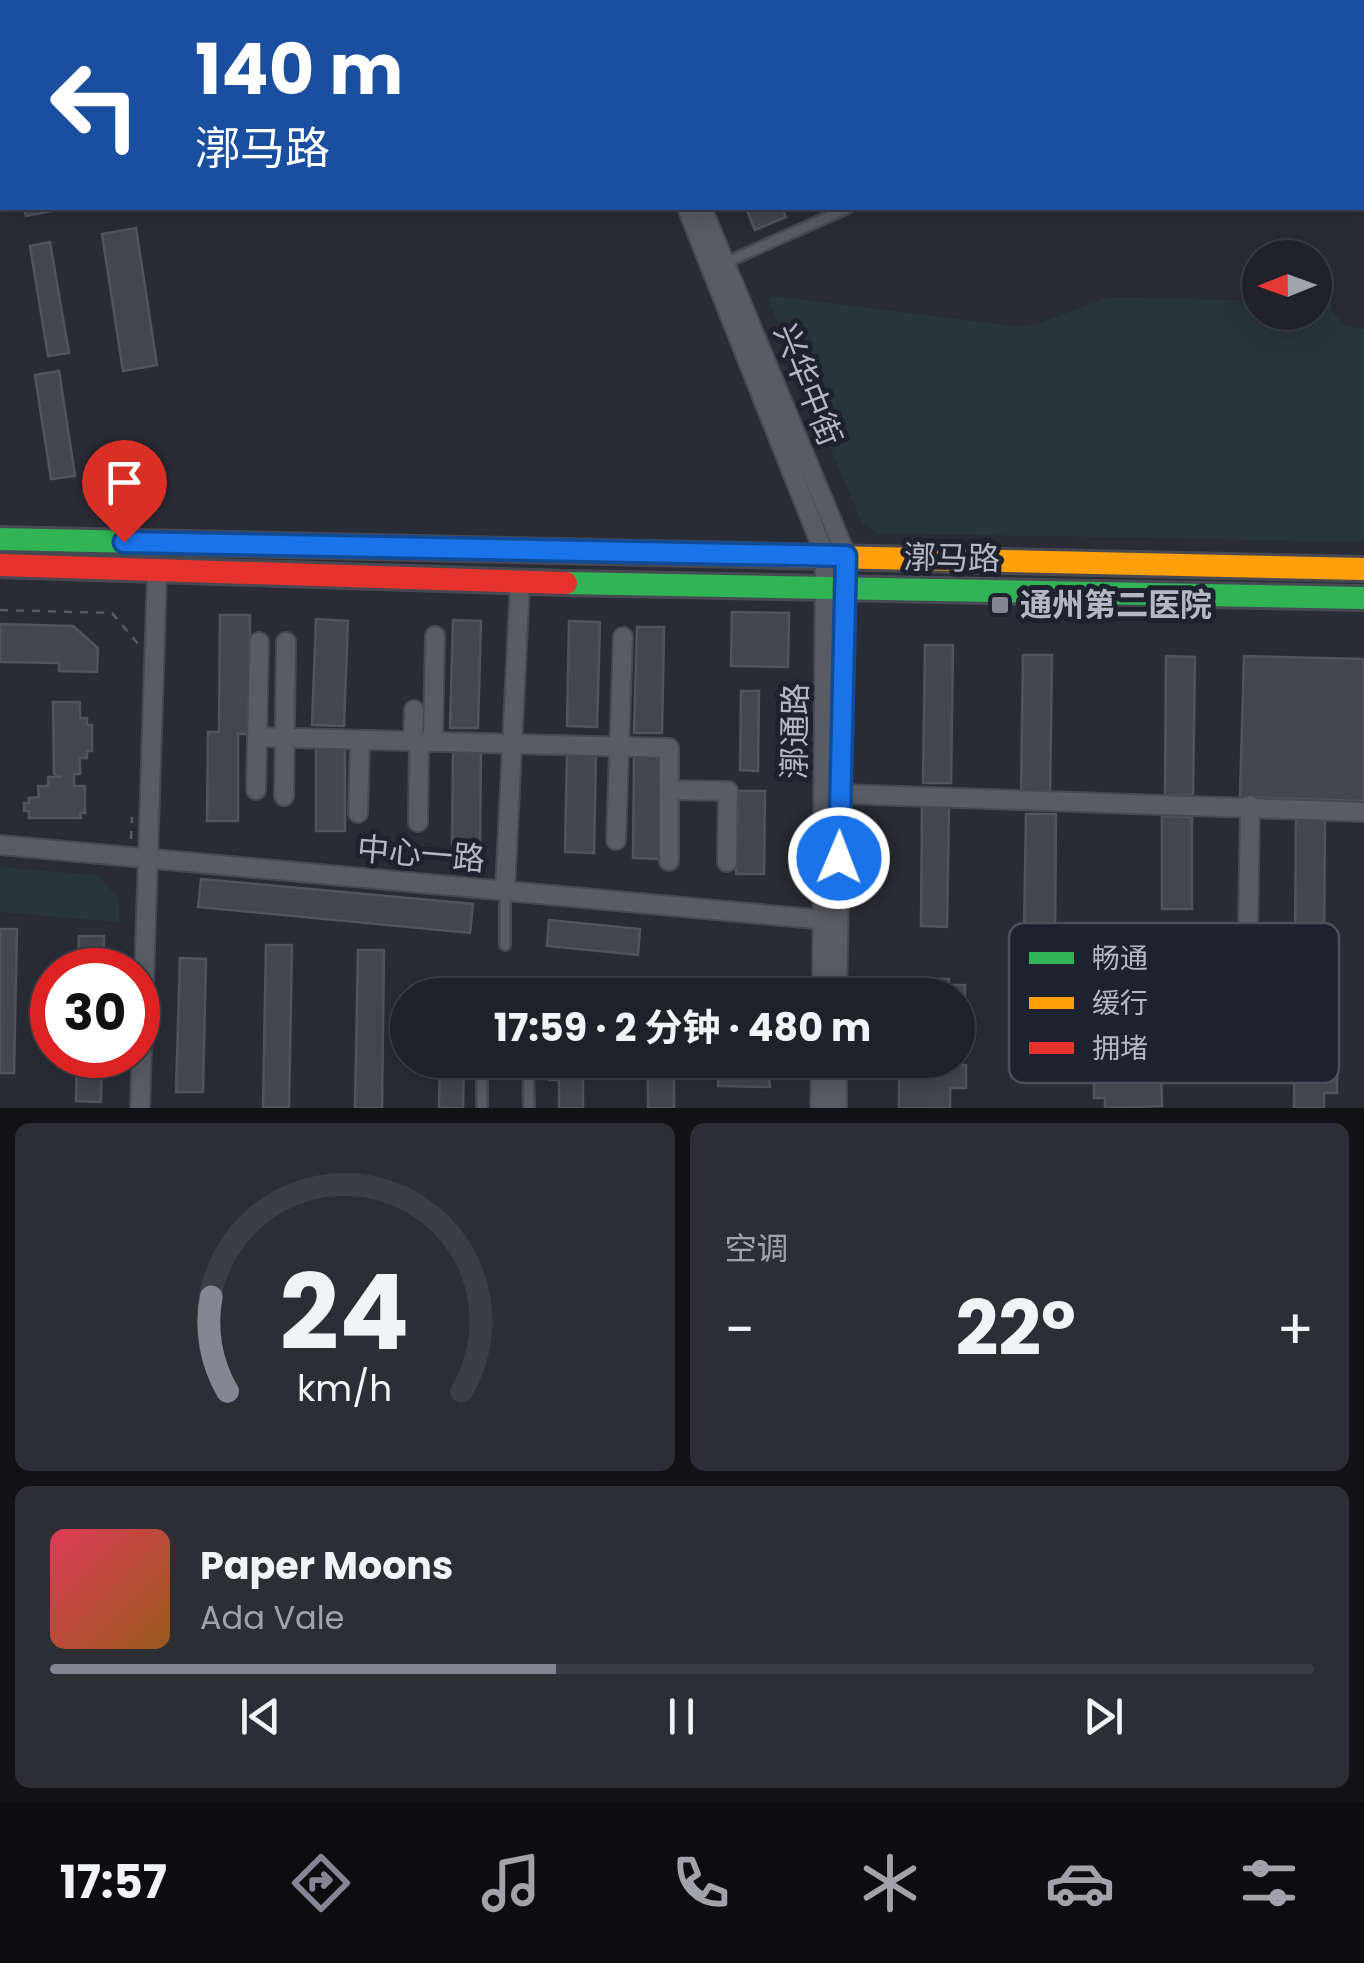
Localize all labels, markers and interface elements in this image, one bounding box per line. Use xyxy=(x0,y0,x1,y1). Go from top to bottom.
text: 140 m xyxy=(195,20,403,119)
icon: left xyxy=(30,40,160,170)
text: 漷马路 xyxy=(195,117,330,180)
north arrow xyxy=(1242,240,1332,330)
map controls xyxy=(1242,240,1332,330)
street label: 兴华中街 xyxy=(764,317,853,453)
pin xyxy=(82,440,167,543)
icon: arrive xyxy=(97,455,152,510)
street label: 漷马路 xyxy=(904,534,1000,581)
place label: 通州第二医院 xyxy=(1020,582,1212,627)
marker: 通州第二医院 xyxy=(989,594,1011,616)
street label: 漷通路 xyxy=(771,683,818,779)
position arrow xyxy=(787,806,891,910)
street label: 中心一路 xyxy=(355,826,487,881)
legend xyxy=(1009,923,1339,1083)
text: 畅通 xyxy=(1092,939,1148,978)
speed limit sign: 30 xyxy=(30,948,160,1078)
text: 缓行 xyxy=(1092,984,1148,1023)
text: 17:59 · 2 分钟 · 480 m xyxy=(494,1001,871,1054)
text: 拥堵 xyxy=(1092,1029,1148,1068)
text: 空调 xyxy=(725,1226,789,1271)
text: 24 xyxy=(280,1240,410,1385)
text: 22° xyxy=(955,1276,1076,1381)
text: − xyxy=(725,1291,755,1368)
text: + xyxy=(1276,1291,1314,1368)
text: km/h xyxy=(297,1363,392,1414)
text: Paper Moons xyxy=(200,1539,453,1592)
text: Ada Vale xyxy=(200,1595,344,1640)
icon: previous xyxy=(233,1689,288,1744)
icon: pause xyxy=(654,1689,709,1744)
icon: next xyxy=(1076,1689,1131,1744)
icon: directions xyxy=(286,1848,356,1918)
icon: music xyxy=(476,1848,546,1918)
icon: phone xyxy=(666,1848,736,1918)
icon: climate xyxy=(855,1848,925,1918)
icon: car xyxy=(1045,1848,1115,1918)
icon: filters xyxy=(1234,1848,1304,1918)
text: 17:57 xyxy=(60,1851,167,1914)

